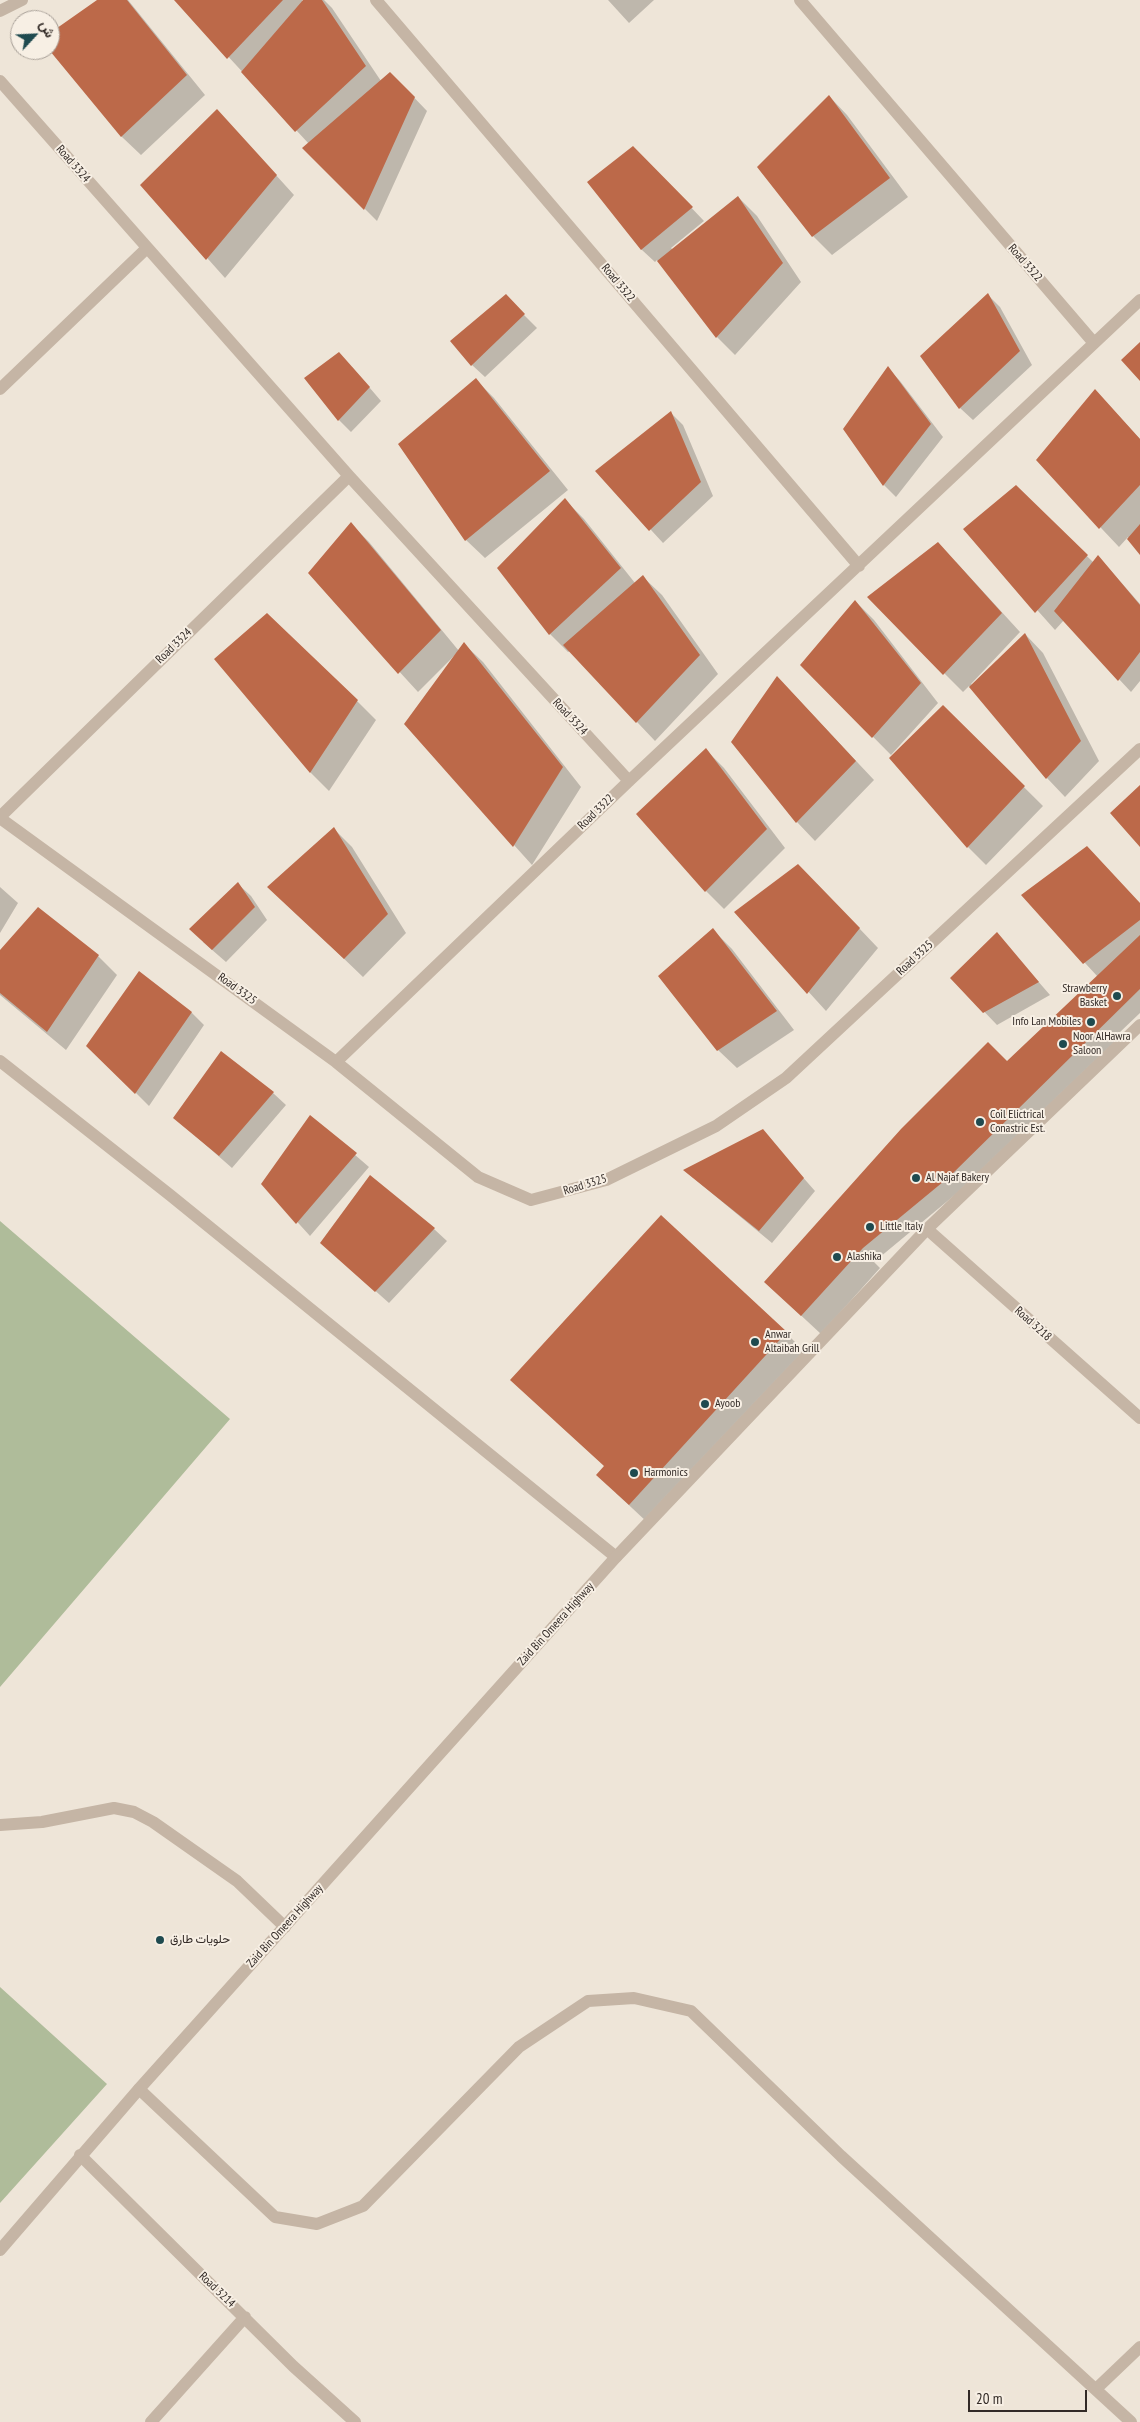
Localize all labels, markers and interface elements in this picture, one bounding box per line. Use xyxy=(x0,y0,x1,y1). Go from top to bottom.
north arrow xyxy=(10,10,60,60)
text: ش xyxy=(36,18,59,41)
street label: Road 3324 xyxy=(53,142,93,186)
street label: Road 3322 xyxy=(1005,241,1045,285)
street label: Road 3322 xyxy=(598,261,638,305)
street label: Road 3324 xyxy=(153,625,195,667)
street label: Road 3324 xyxy=(550,696,590,738)
street label: Road 3322 xyxy=(575,791,617,833)
street label: Road 3325 xyxy=(894,938,936,978)
street label: Road 3325 xyxy=(215,970,259,1008)
place label: Strawberry Basket xyxy=(1062,982,1107,1010)
marker: Strawberry Basket xyxy=(1111,990,1123,1002)
place label: Info Lan Mobiles xyxy=(1012,1015,1081,1029)
marker: Info Lan Mobiles xyxy=(1085,1016,1097,1028)
place label: Noor AlHawra Saloon xyxy=(1073,1030,1131,1058)
marker: Noor AlHawra Saloon xyxy=(1057,1038,1069,1050)
place label: Coil Elictrical Conastric Est. xyxy=(990,1108,1045,1136)
marker: Coil Elictrical Conastric Est. xyxy=(974,1116,986,1128)
place label: Al Najaf Bakery xyxy=(926,1171,989,1185)
street label: Road 3325 xyxy=(562,1172,608,1198)
marker: Al Najaf Bakery xyxy=(910,1172,922,1184)
place label: Little Italy xyxy=(880,1220,923,1234)
marker: Little Italy xyxy=(864,1221,876,1233)
place label: Alashika xyxy=(847,1250,882,1264)
marker: Alashika xyxy=(831,1251,843,1263)
street label: Road 3218 xyxy=(1012,1304,1054,1344)
place label: Anwar Altaibah Grill xyxy=(765,1328,819,1356)
marker: Anwar Altaibah Grill xyxy=(749,1336,761,1348)
place label: Ayoob xyxy=(715,1397,740,1411)
marker: Ayoob xyxy=(699,1398,711,1410)
place label: Harmonics xyxy=(644,1466,688,1480)
marker: Harmonics xyxy=(628,1467,640,1479)
street label: Zaid Bin Omeera Highway xyxy=(515,1579,597,1669)
street label: Zaid Bin Omeera Highway xyxy=(244,1881,326,1971)
place label: حلويات طارق xyxy=(170,1933,230,1947)
marker: حلويات طارق xyxy=(154,1934,166,1946)
street label: Road 3214 xyxy=(196,2269,238,2311)
scale bar xyxy=(970,2380,1089,2412)
text: 20 m xyxy=(976,2389,1002,2408)

